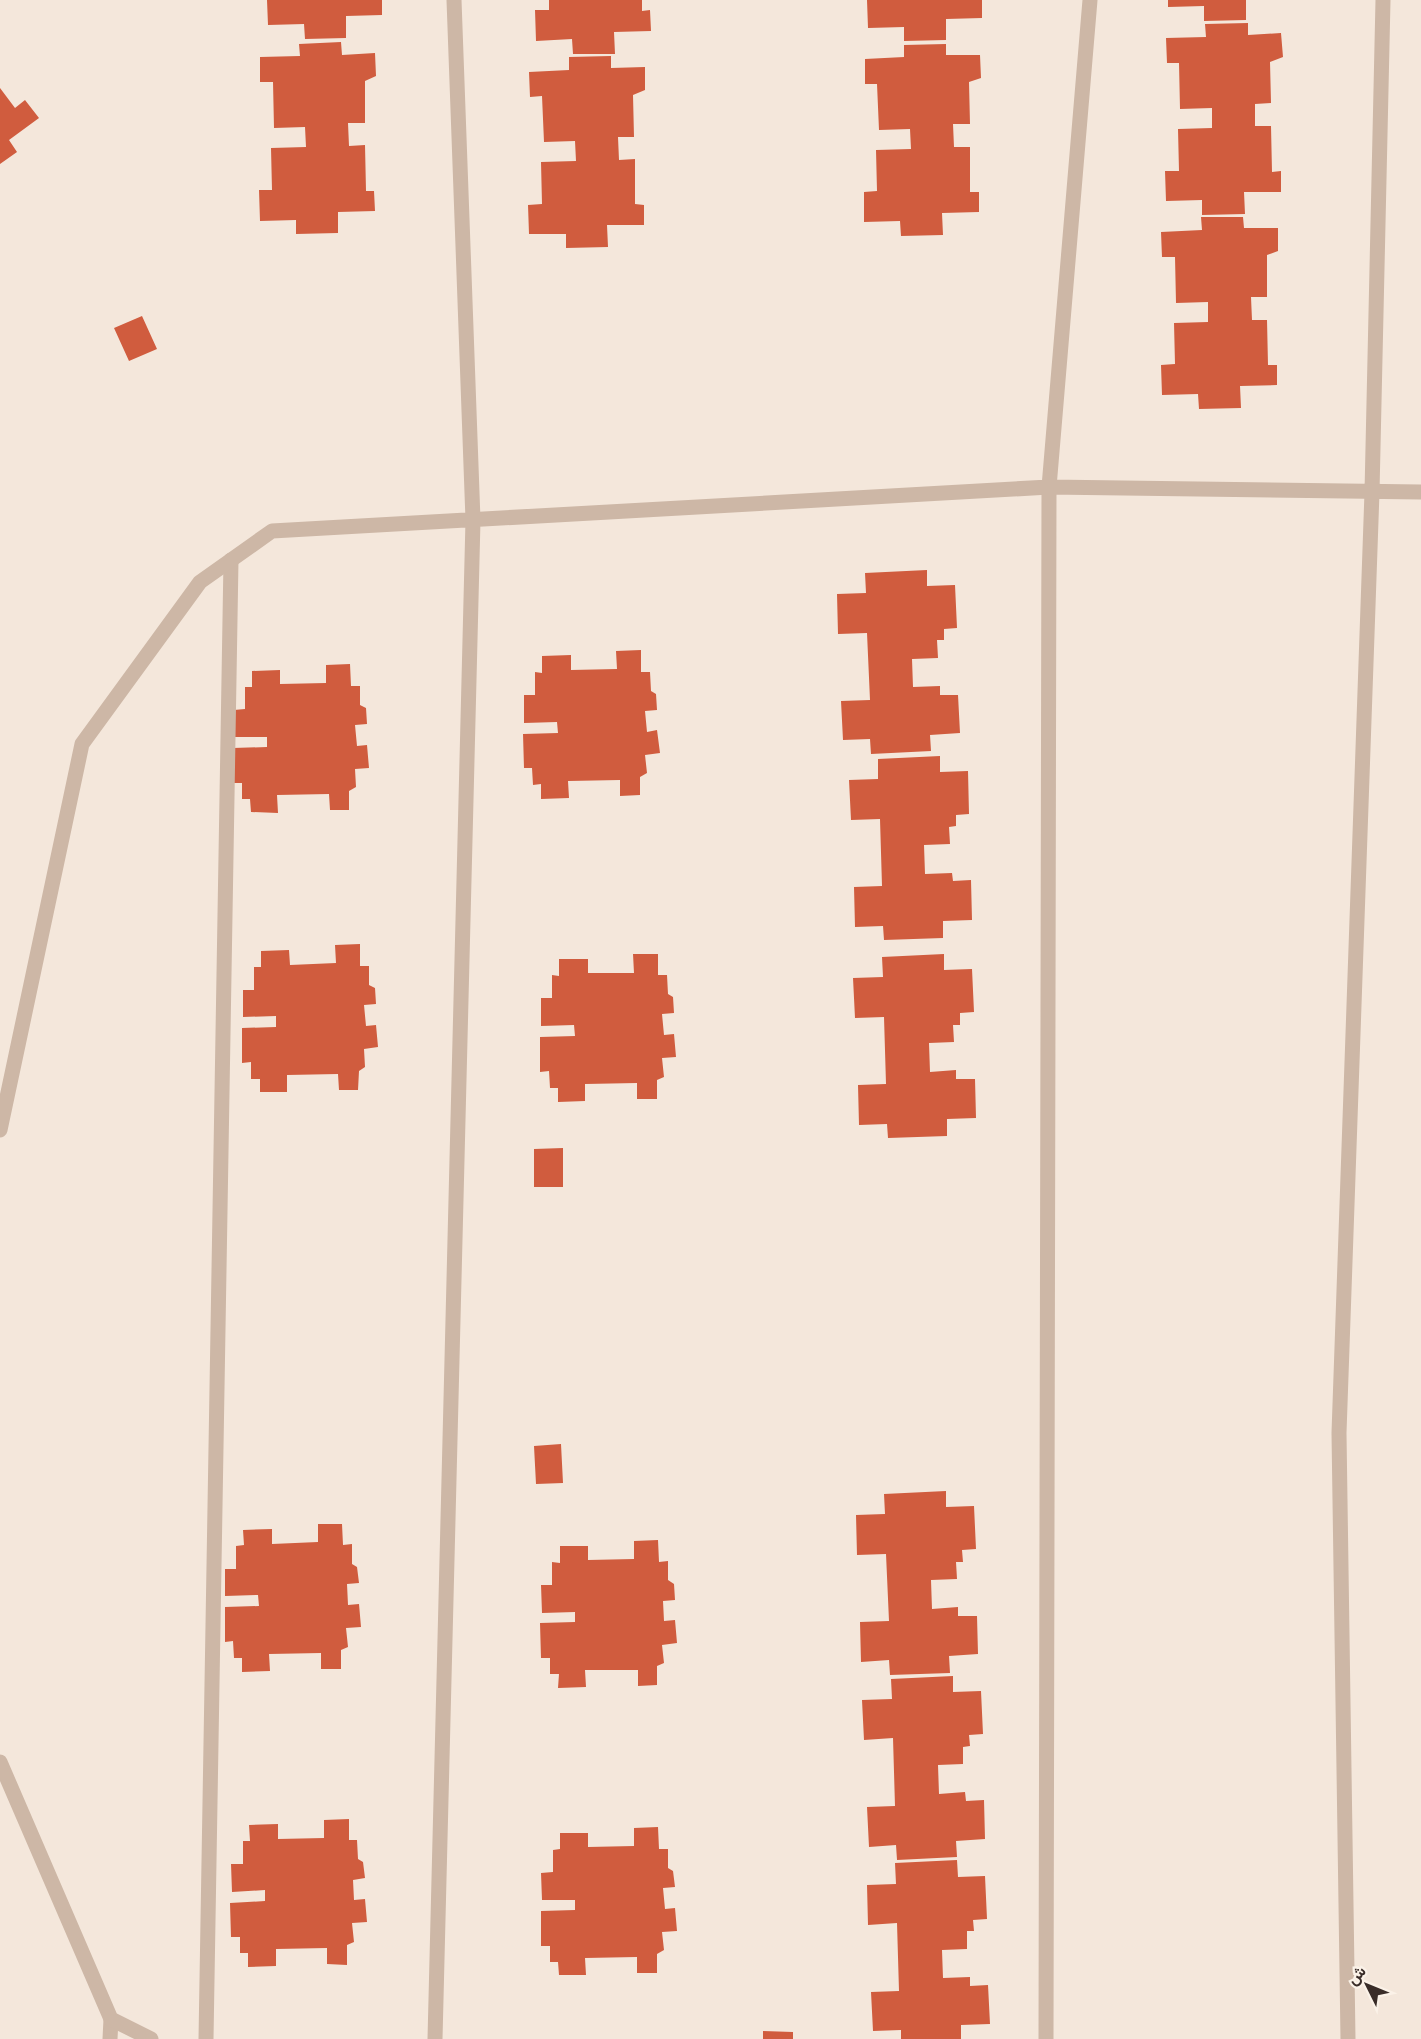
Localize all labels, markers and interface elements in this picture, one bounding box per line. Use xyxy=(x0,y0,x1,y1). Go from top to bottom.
north arrow xyxy=(1337,1955,1397,2015)
text: ش xyxy=(1341,1960,1371,1989)

